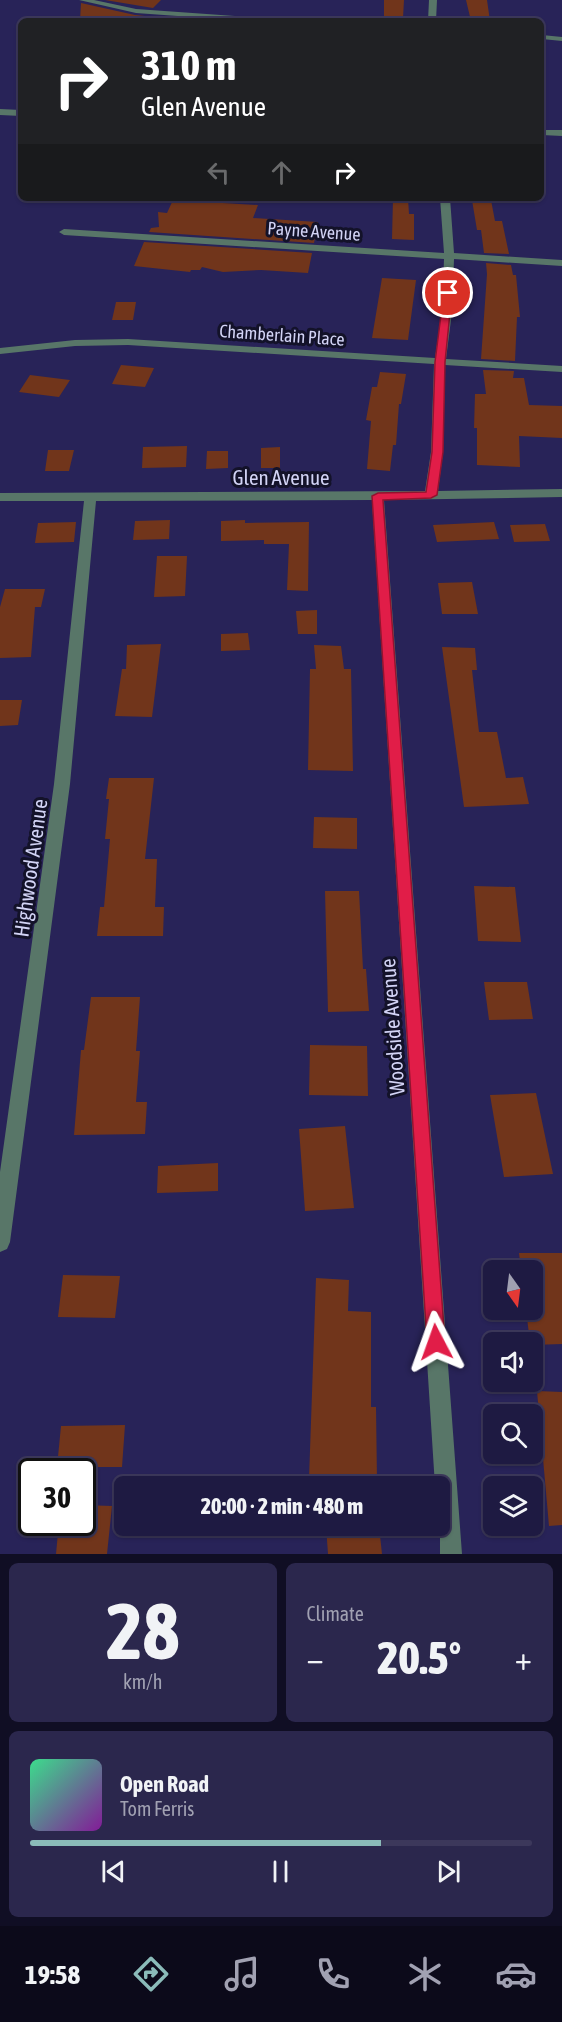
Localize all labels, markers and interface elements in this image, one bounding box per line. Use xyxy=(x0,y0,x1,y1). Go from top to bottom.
text: 310 m xyxy=(141,41,236,89)
icon: right xyxy=(42,42,120,120)
text: Glen Avenue xyxy=(141,91,266,122)
icon: left xyxy=(202,156,235,189)
icon: ahead xyxy=(265,156,298,189)
icon: right xyxy=(328,156,361,189)
street label: Payne Avenue xyxy=(267,217,361,245)
pin xyxy=(422,267,473,318)
icon: arrive xyxy=(431,276,464,309)
street label: Chamberlain Place xyxy=(219,320,345,350)
street label: Glen Avenue xyxy=(232,465,330,489)
street label: Highwood Avenue xyxy=(8,797,52,939)
street label: Woodside Avenue xyxy=(375,958,409,1096)
north arrow xyxy=(483,1260,543,1320)
map controls xyxy=(483,1260,543,1536)
position arrow xyxy=(404,1310,468,1374)
button: sound xyxy=(483,1332,543,1392)
button: search xyxy=(483,1404,543,1464)
speed limit sign: 30 xyxy=(18,1458,96,1536)
button: layers xyxy=(483,1476,543,1536)
text: 20:00 · 2 min · 480 m xyxy=(201,1493,363,1519)
text: 28 xyxy=(106,1586,179,1676)
text: Climate xyxy=(307,1602,364,1625)
text: 20.5° xyxy=(377,1632,461,1684)
text: − xyxy=(307,1639,324,1677)
text: + xyxy=(515,1639,532,1677)
text: km/h xyxy=(123,1670,163,1693)
text: Open Road xyxy=(120,1771,209,1797)
text: Tom Ferris xyxy=(120,1797,194,1820)
icon: previous xyxy=(97,1855,130,1888)
icon: pause xyxy=(264,1855,297,1888)
icon: next xyxy=(432,1855,465,1888)
icon: directions xyxy=(130,1953,172,1995)
icon: music xyxy=(221,1953,263,1995)
icon: phone xyxy=(312,1953,354,1995)
icon: climate xyxy=(404,1953,446,1995)
icon: car xyxy=(495,1953,537,1995)
text: 19:58 xyxy=(25,1959,80,1990)

